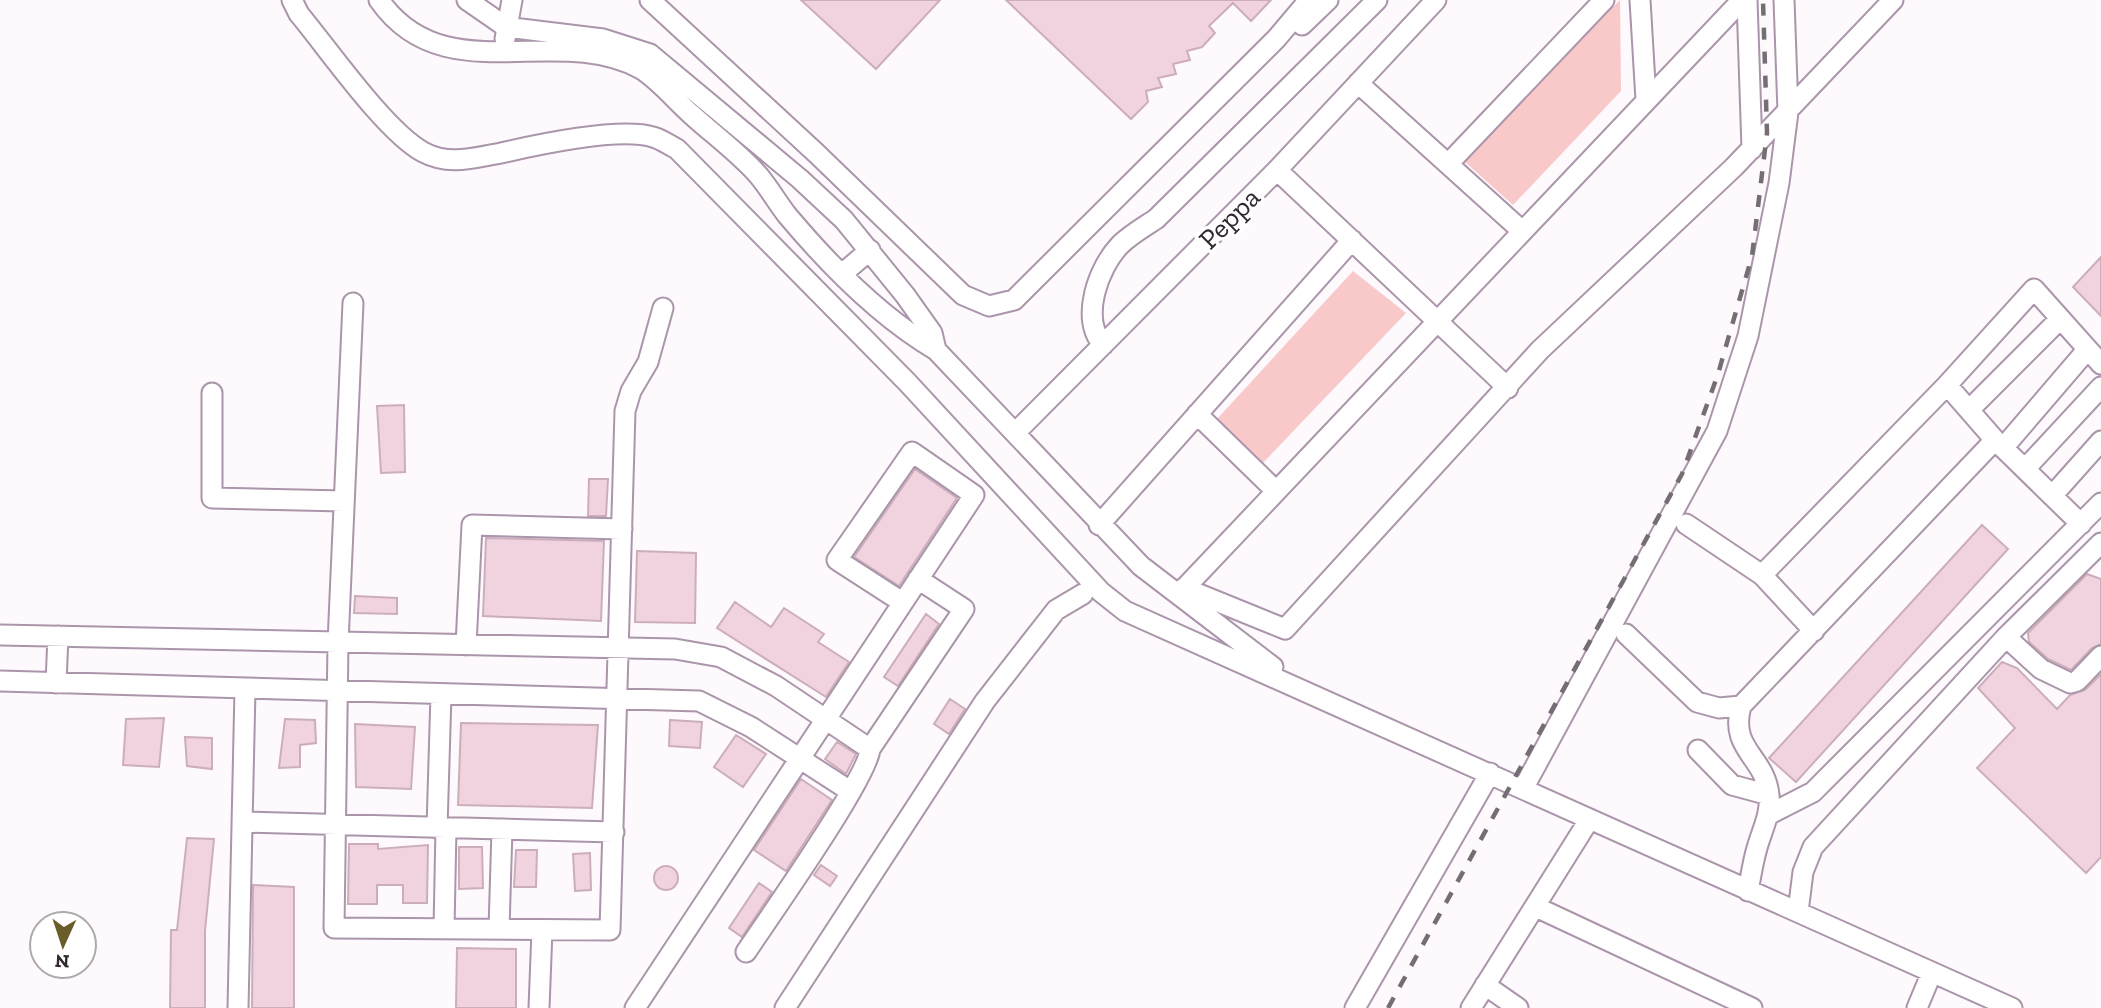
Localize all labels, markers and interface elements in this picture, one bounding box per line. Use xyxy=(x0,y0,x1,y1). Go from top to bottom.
street label: Peppa xyxy=(1192,181,1267,256)
north arrow xyxy=(28,910,98,980)
text: N xyxy=(54,950,70,973)

